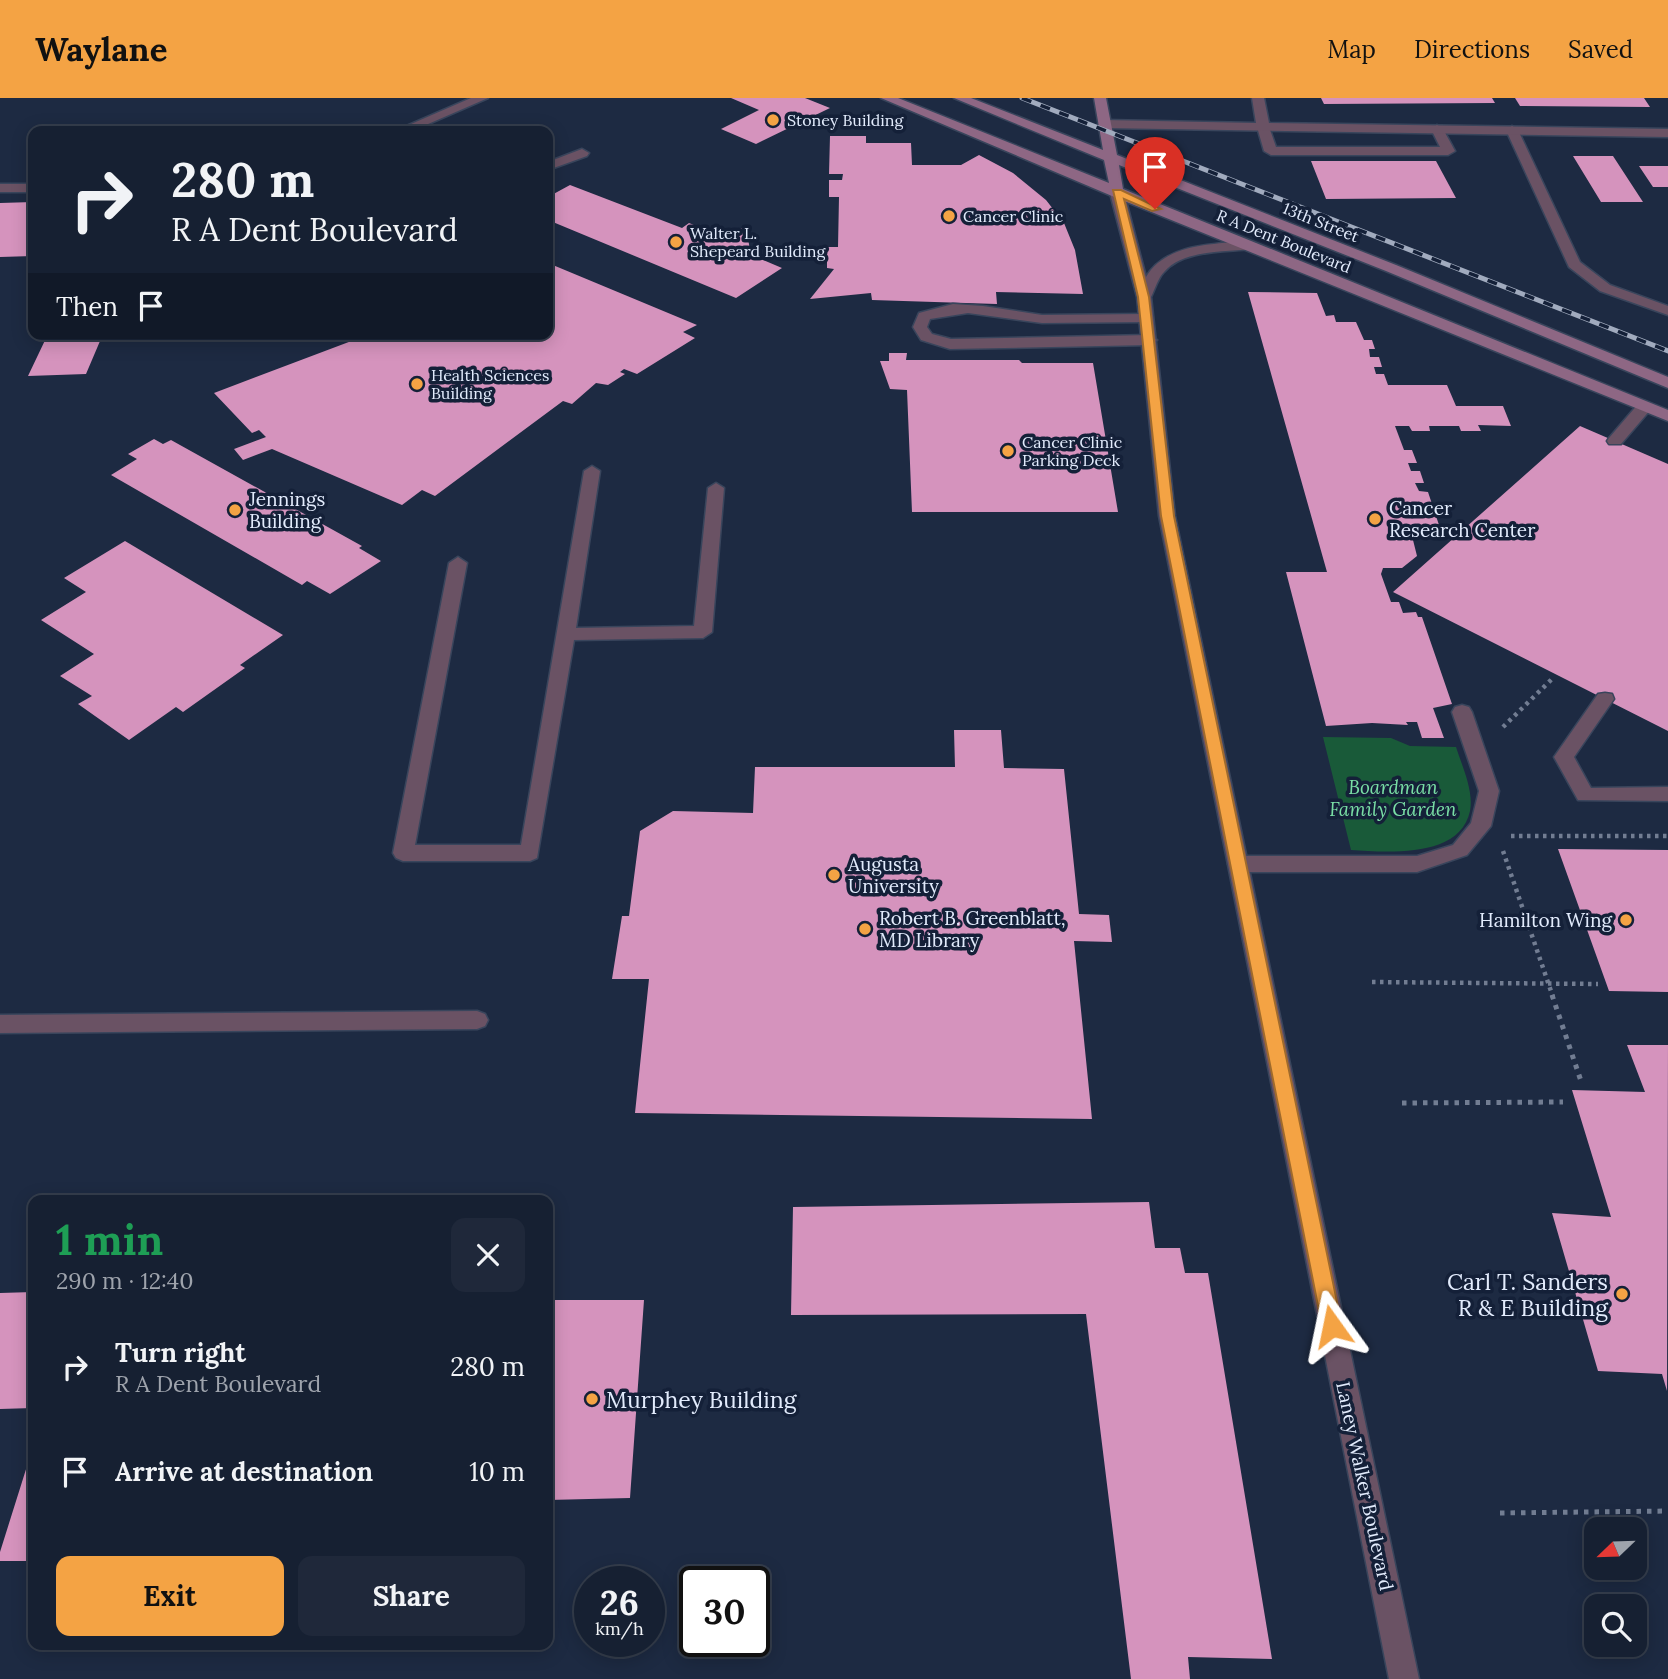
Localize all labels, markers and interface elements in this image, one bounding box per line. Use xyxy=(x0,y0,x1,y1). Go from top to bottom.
text: Waylane xyxy=(35,28,167,70)
text: Map xyxy=(1327,34,1376,65)
text: Directions xyxy=(1414,34,1530,65)
text: Saved xyxy=(1568,34,1633,65)
place label: Stoney Building xyxy=(787,110,905,130)
marker: Stoney Building xyxy=(765,112,781,128)
pin xyxy=(1125,137,1185,209)
text: 280 m xyxy=(171,148,314,210)
icon: arrive xyxy=(1136,148,1174,186)
icon: right xyxy=(56,154,147,245)
street label: 13th Street xyxy=(1280,198,1363,247)
street label: R A Dent Boulevard xyxy=(1214,205,1355,277)
place label: Cancer Clinic xyxy=(963,206,1063,226)
marker: Cancer Clinic xyxy=(941,208,957,224)
text: R A Dent Boulevard xyxy=(171,209,458,250)
place label: Walter L. Shepeard Building xyxy=(690,223,826,261)
marker: Walter L. Shepeard Building xyxy=(668,234,684,250)
icon: arrive xyxy=(132,287,170,325)
text: Then xyxy=(56,290,118,323)
place label: Health Sciences Building xyxy=(431,365,549,403)
marker: Health Sciences Building xyxy=(409,376,425,392)
place label: Cancer Clinic Parking Deck xyxy=(1022,432,1122,470)
marker: Cancer Clinic Parking Deck xyxy=(1000,443,1016,459)
place label: Jennings Building xyxy=(248,487,326,533)
place label: Cancer Research Center xyxy=(1389,496,1536,542)
marker: Jennings Building xyxy=(227,502,243,518)
marker: Cancer Research Center xyxy=(1367,511,1383,527)
park label: Boardman Family Garden xyxy=(1329,775,1457,821)
place label: Augusta University xyxy=(847,852,939,898)
marker: Augusta University xyxy=(826,867,842,883)
place label: Robert B. Greenblatt, MD Library xyxy=(879,906,1066,952)
place label: Hamilton Wing xyxy=(1479,908,1612,932)
marker: Hamilton Wing xyxy=(1618,912,1634,928)
marker: Robert B. Greenblatt, MD Library xyxy=(857,921,873,937)
text: 1 min xyxy=(56,1213,163,1267)
button: close xyxy=(451,1218,525,1292)
text: 290 m · 12:40 xyxy=(56,1266,194,1295)
place label: Carl T. Sanders R & E Building xyxy=(1447,1267,1609,1322)
marker: Carl T. Sanders R & E Building xyxy=(1614,1286,1630,1302)
position arrow xyxy=(1295,1289,1369,1363)
text: Turn right xyxy=(115,1336,246,1369)
icon: right xyxy=(56,1348,94,1386)
text: 280 m xyxy=(450,1350,525,1383)
text: R A Dent Boulevard xyxy=(115,1369,321,1398)
street label: Laney Walker Boulevard xyxy=(1331,1379,1399,1593)
place label: Murphey Building xyxy=(606,1385,798,1414)
marker: Murphey Building xyxy=(584,1391,600,1407)
icon: arrive xyxy=(56,1453,94,1491)
text: Arrive at destination xyxy=(115,1455,373,1488)
text: 10 m xyxy=(469,1455,525,1488)
north arrow xyxy=(1584,1517,1647,1580)
map controls xyxy=(1584,1517,1647,1657)
button: Exit xyxy=(56,1556,284,1636)
button: Share xyxy=(298,1556,525,1636)
speed limit sign: 30 xyxy=(679,1566,770,1657)
text: 26 xyxy=(600,1580,639,1625)
button: search xyxy=(1584,1594,1647,1657)
text: km/h xyxy=(595,1617,644,1640)

